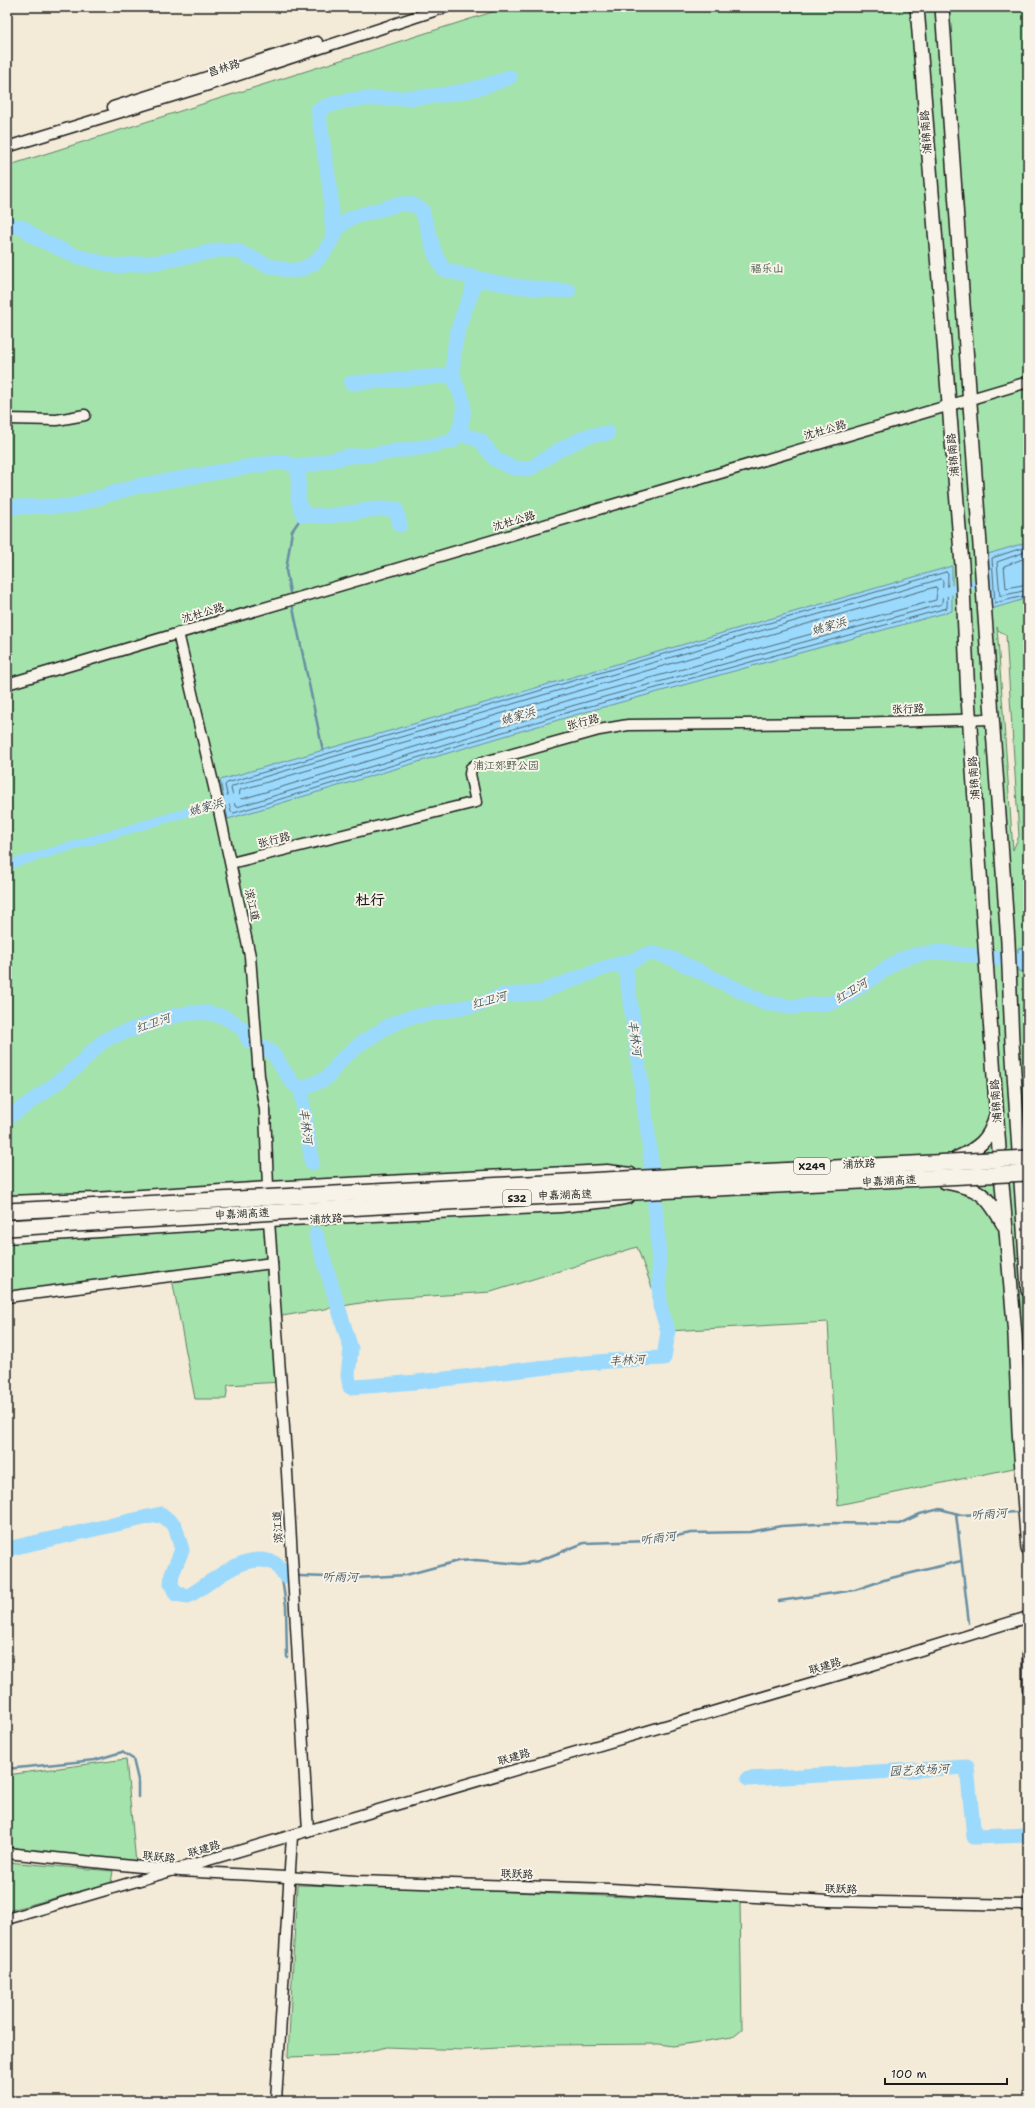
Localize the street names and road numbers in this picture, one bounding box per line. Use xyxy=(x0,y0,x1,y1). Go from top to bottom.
street label: 昌林路 xyxy=(206,56,242,80)
street label: 浦锦南路 xyxy=(917,110,935,154)
street label: 沈杜公路 xyxy=(802,417,848,443)
street label: 浦锦南路 xyxy=(944,432,962,478)
street label: 沈杜公路 xyxy=(491,507,537,535)
street label: 沈杜公路 xyxy=(180,599,226,627)
street label: 张行路 xyxy=(891,701,925,717)
street label: 张行路 xyxy=(565,711,601,733)
street label: 浦锦南路 xyxy=(965,756,983,800)
street label: 张行路 xyxy=(256,829,292,851)
street label: 滨江道 xyxy=(241,887,263,923)
street label: 浦锦南路 xyxy=(987,1079,1005,1123)
street label: 浦放路 xyxy=(842,1156,876,1172)
road number: X249 xyxy=(794,1158,830,1174)
street label: 申嘉湖高速 xyxy=(861,1172,917,1190)
street label: 申嘉湖高速 xyxy=(537,1187,593,1203)
road number: S32 xyxy=(503,1190,531,1206)
street label: 申嘉湖高速 xyxy=(214,1205,270,1223)
street label: 浦放路 xyxy=(309,1211,343,1227)
street label: 滨江道 xyxy=(270,1510,286,1544)
street label: 联建路 xyxy=(807,1654,843,1678)
street label: 联建路 xyxy=(496,1745,532,1769)
street label: 联建路 xyxy=(186,1837,222,1861)
street label: 联跃路 xyxy=(142,1848,176,1866)
street label: 联跃路 xyxy=(500,1866,534,1882)
street label: 联跃路 xyxy=(824,1881,858,1897)

